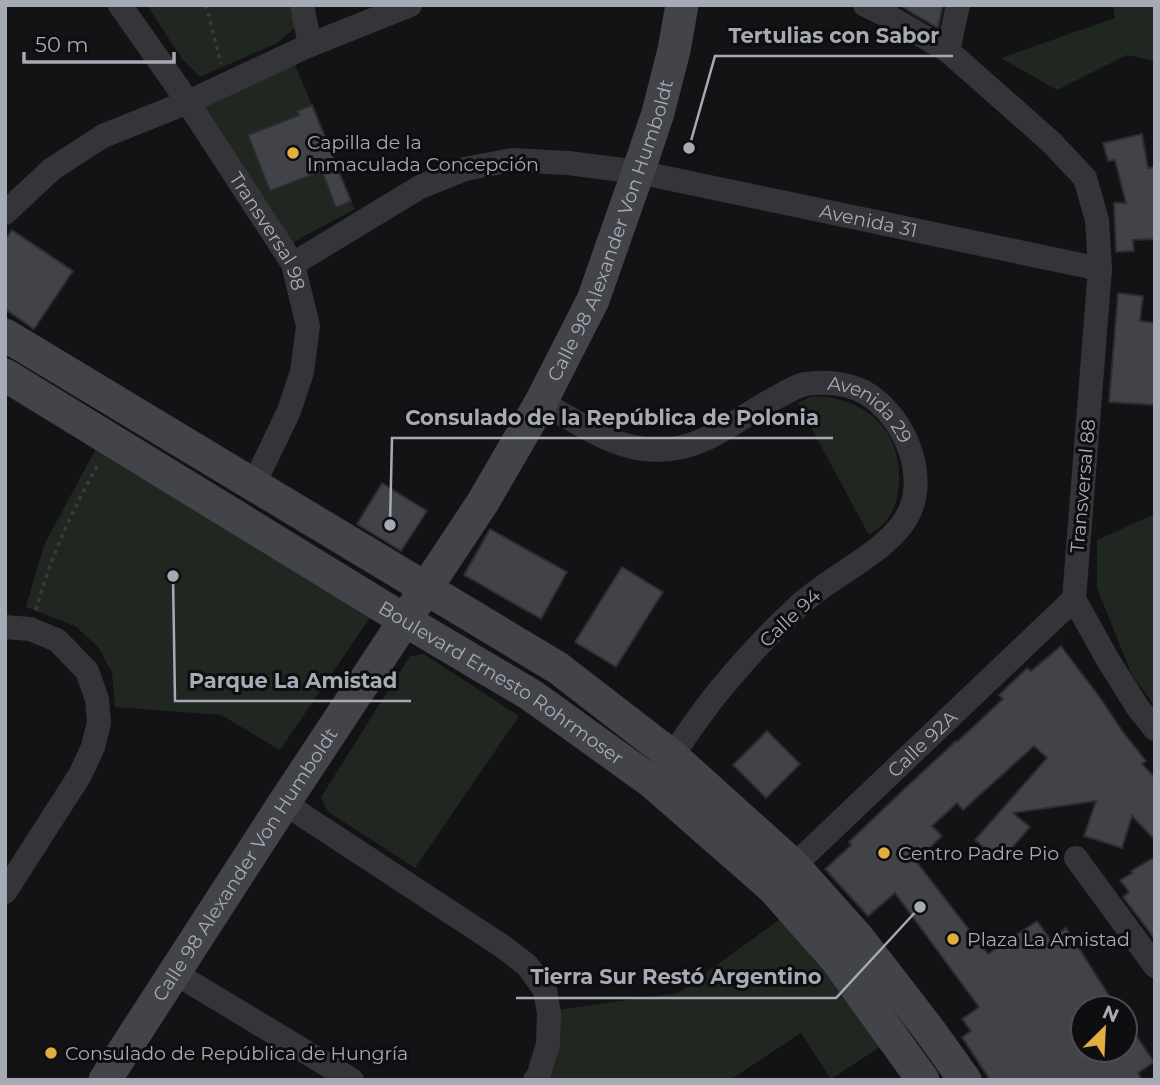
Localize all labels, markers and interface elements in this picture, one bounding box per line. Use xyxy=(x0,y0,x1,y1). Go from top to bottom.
callout: Tertulias con Sabor xyxy=(715,14,953,56)
scale bar xyxy=(24,21,175,65)
text: Tertulias con Sabor xyxy=(729,23,939,48)
text: 50 m xyxy=(35,32,89,57)
street label: Calle 98 Alexander Von Humboldt xyxy=(542,77,678,385)
place label: Capilla de la Inmaculada Concepción xyxy=(307,131,539,176)
marker: Capilla de la Inmaculada Concepción xyxy=(285,145,301,161)
street label: Transversal 98 xyxy=(225,168,310,292)
street label: Avenida 31 xyxy=(818,199,919,242)
street label: Avenida 29 xyxy=(827,371,917,447)
callout: Consulado de la República de Polonia xyxy=(392,396,833,438)
text: Consulado de la República de Polonia xyxy=(405,405,819,430)
street label: Transversal 88 xyxy=(1066,418,1100,554)
street label: Calle 94 xyxy=(755,584,826,652)
street label: Boulevard Ernesto Rohrmoser xyxy=(375,596,628,769)
callout: Parque La Amistad xyxy=(175,659,411,701)
text: Parque La Amistad xyxy=(189,668,397,693)
street label: Calle 92A xyxy=(883,705,962,782)
street label: Calle 98 Alexander Von Humboldt xyxy=(148,723,342,1005)
place label: Centro Padre Pio xyxy=(898,842,1059,865)
marker: Centro Padre Pio xyxy=(876,845,892,861)
place label: Plaza La Amistad xyxy=(967,928,1130,951)
marker: Plaza La Amistad xyxy=(945,931,961,947)
callout: Tierra Sur Restó Argentino xyxy=(516,956,836,998)
text: Tierra Sur Restó Argentino xyxy=(530,964,822,989)
north arrow xyxy=(1069,994,1139,1064)
text: N xyxy=(1099,1000,1122,1028)
place label: Consulado de República de Hungría xyxy=(65,1042,408,1065)
marker: Consulado de República de Hungría xyxy=(43,1045,59,1061)

